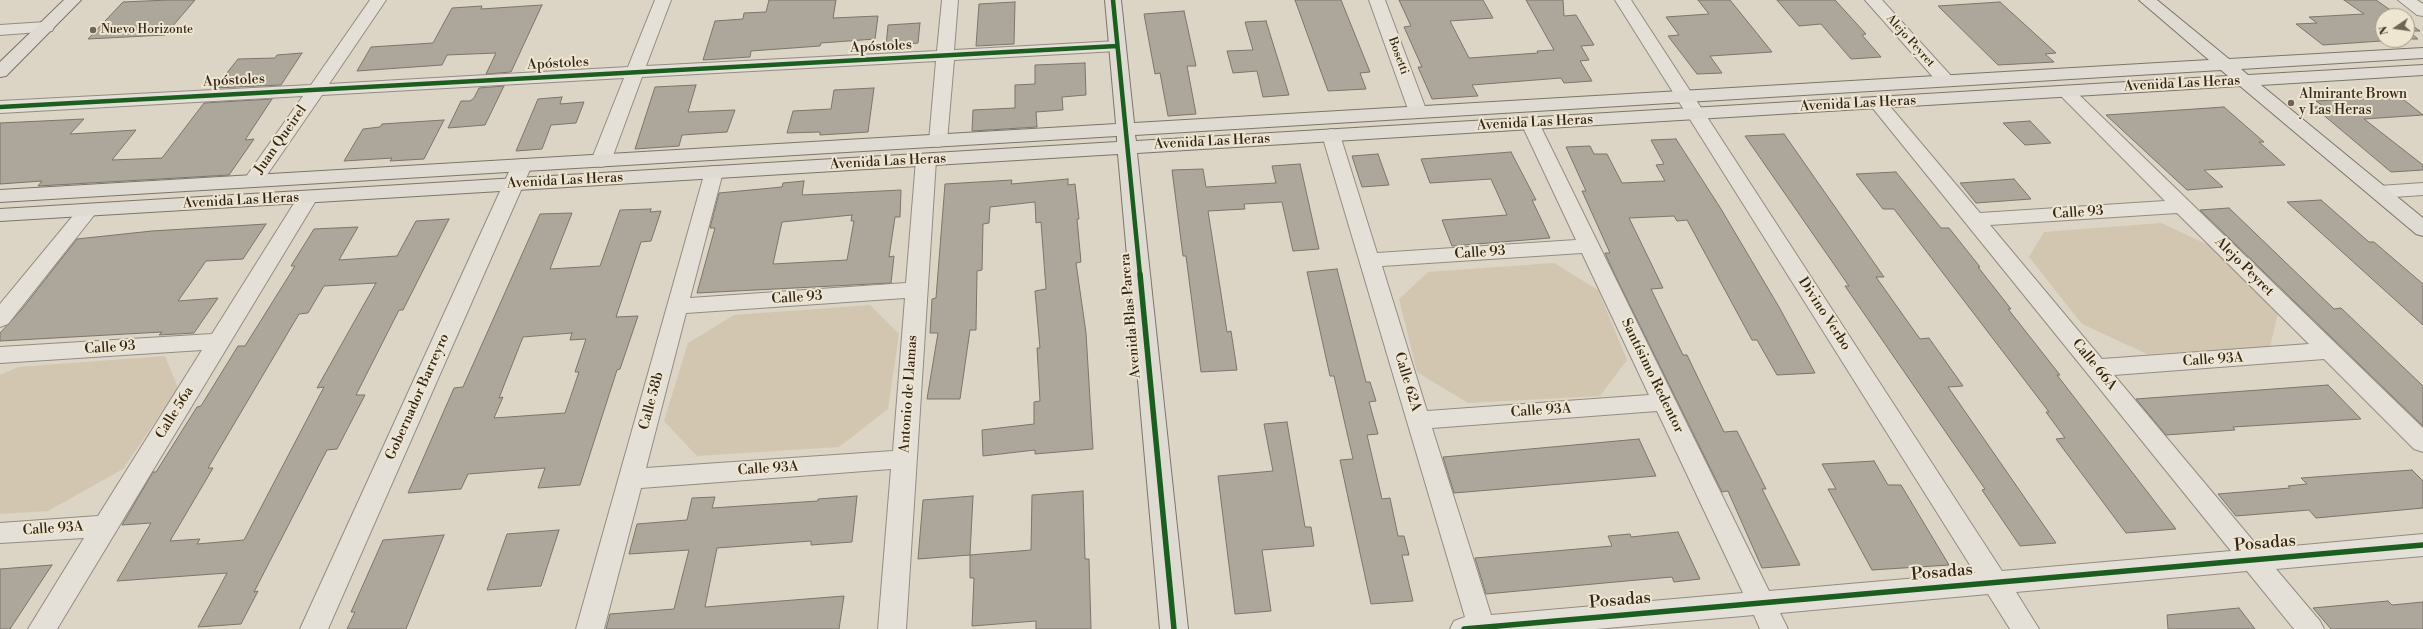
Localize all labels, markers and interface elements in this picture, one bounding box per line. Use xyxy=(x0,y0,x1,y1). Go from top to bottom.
north arrow xyxy=(2375,8,2415,48)
street label: Alejo Peyret xyxy=(1883,12,1937,70)
place label: Nuevo Horizonte xyxy=(101,23,193,37)
marker: Nuevo Horizonte xyxy=(88,25,98,35)
text: N xyxy=(2376,25,2392,36)
street label: Bosetti xyxy=(1385,35,1411,77)
street label: Apóstoles xyxy=(850,37,912,57)
street label: Apóstoles xyxy=(527,54,589,74)
street label: Apóstoles xyxy=(203,71,265,91)
street label: Avenida Las Heras xyxy=(2123,73,2241,95)
place label: Almirante Brown y Las Heras xyxy=(2299,87,2407,120)
street label: Avenida Las Heras xyxy=(1799,93,1917,115)
marker: Almirante Brown y Las Heras xyxy=(2286,98,2296,108)
street label: Juan Queirel xyxy=(251,102,311,178)
street label: Avenida Las Heras xyxy=(1476,112,1594,134)
street label: Avenida Las Heras xyxy=(1153,131,1271,153)
street label: Avenida Las Heras xyxy=(829,151,947,173)
street label: Avenida Las Heras xyxy=(506,170,624,192)
street label: Avenida Las Heras xyxy=(182,190,300,212)
street label: Calle 93 xyxy=(2052,203,2104,223)
street label: Alejo Peyret xyxy=(2211,234,2277,300)
street label: Calle 93 xyxy=(1454,243,1506,263)
street label: Avenida Blas Parera xyxy=(1117,253,1145,379)
street label: Divino Verbo xyxy=(1794,274,1854,354)
street label: Calle 93 xyxy=(771,288,823,308)
street label: Santísimo Redentor xyxy=(1617,316,1687,436)
street label: Gobernador Barreyro xyxy=(383,331,453,463)
street label: Antonio de Llamas xyxy=(896,334,922,454)
street label: Calle 66A xyxy=(2068,336,2120,394)
street label: Calle 93 xyxy=(84,338,136,358)
street label: Calle 62A xyxy=(1390,350,1424,414)
street label: Calle 93A xyxy=(2182,350,2244,370)
street label: Calle 58b xyxy=(636,370,668,432)
street label: Calle 56a xyxy=(152,384,198,442)
street label: Calle 93A xyxy=(1510,401,1572,421)
street label: Calle 93A xyxy=(737,459,799,479)
street label: Calle 93A xyxy=(22,519,84,539)
street label: Posadas xyxy=(2233,531,2297,557)
street label: Posadas xyxy=(1910,560,1974,586)
street label: Posadas xyxy=(1588,588,1652,614)

